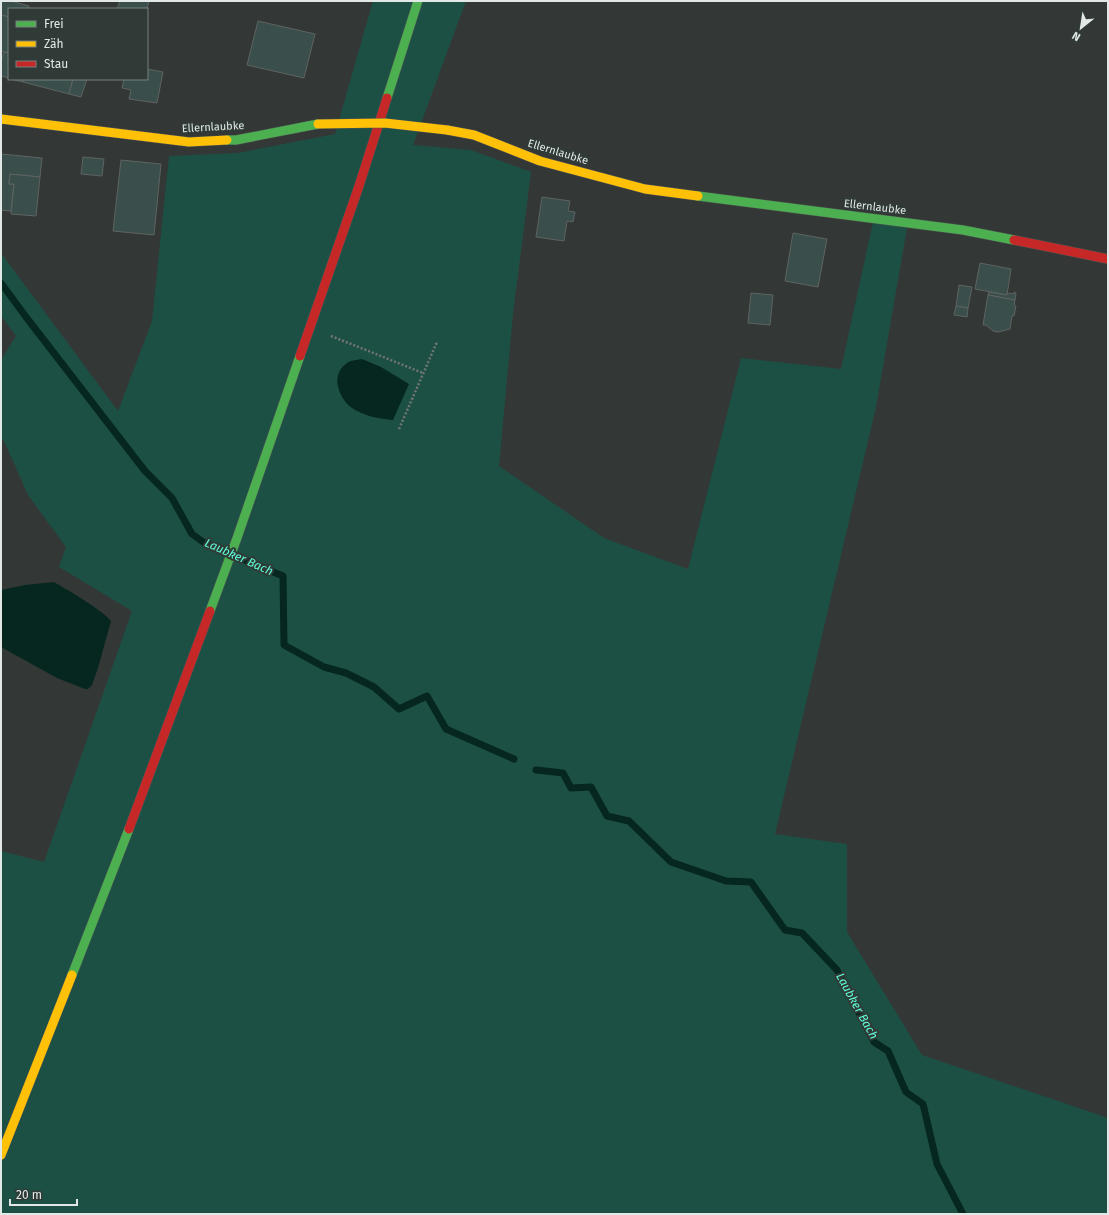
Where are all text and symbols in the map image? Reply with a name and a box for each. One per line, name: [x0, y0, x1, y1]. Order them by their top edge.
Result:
legend: [8, 8, 148, 80]
north arrow: [1061, 8, 1101, 48]
text: Frei: [44, 17, 64, 31]
text: N: [1070, 29, 1083, 44]
text: Zäh: [44, 37, 64, 51]
text: Stau: [44, 57, 68, 71]
street label: Ellernlaubke: [181, 119, 245, 135]
street label: Ellernlaubke: [526, 137, 590, 167]
street label: Ellernlaubke: [843, 197, 907, 217]
water label: Laubker Bach: [203, 536, 275, 578]
water label: Laubker Bach: [833, 971, 881, 1042]
scale bar: [10, 1181, 77, 1207]
text: 20 m: [16, 1188, 42, 1202]

